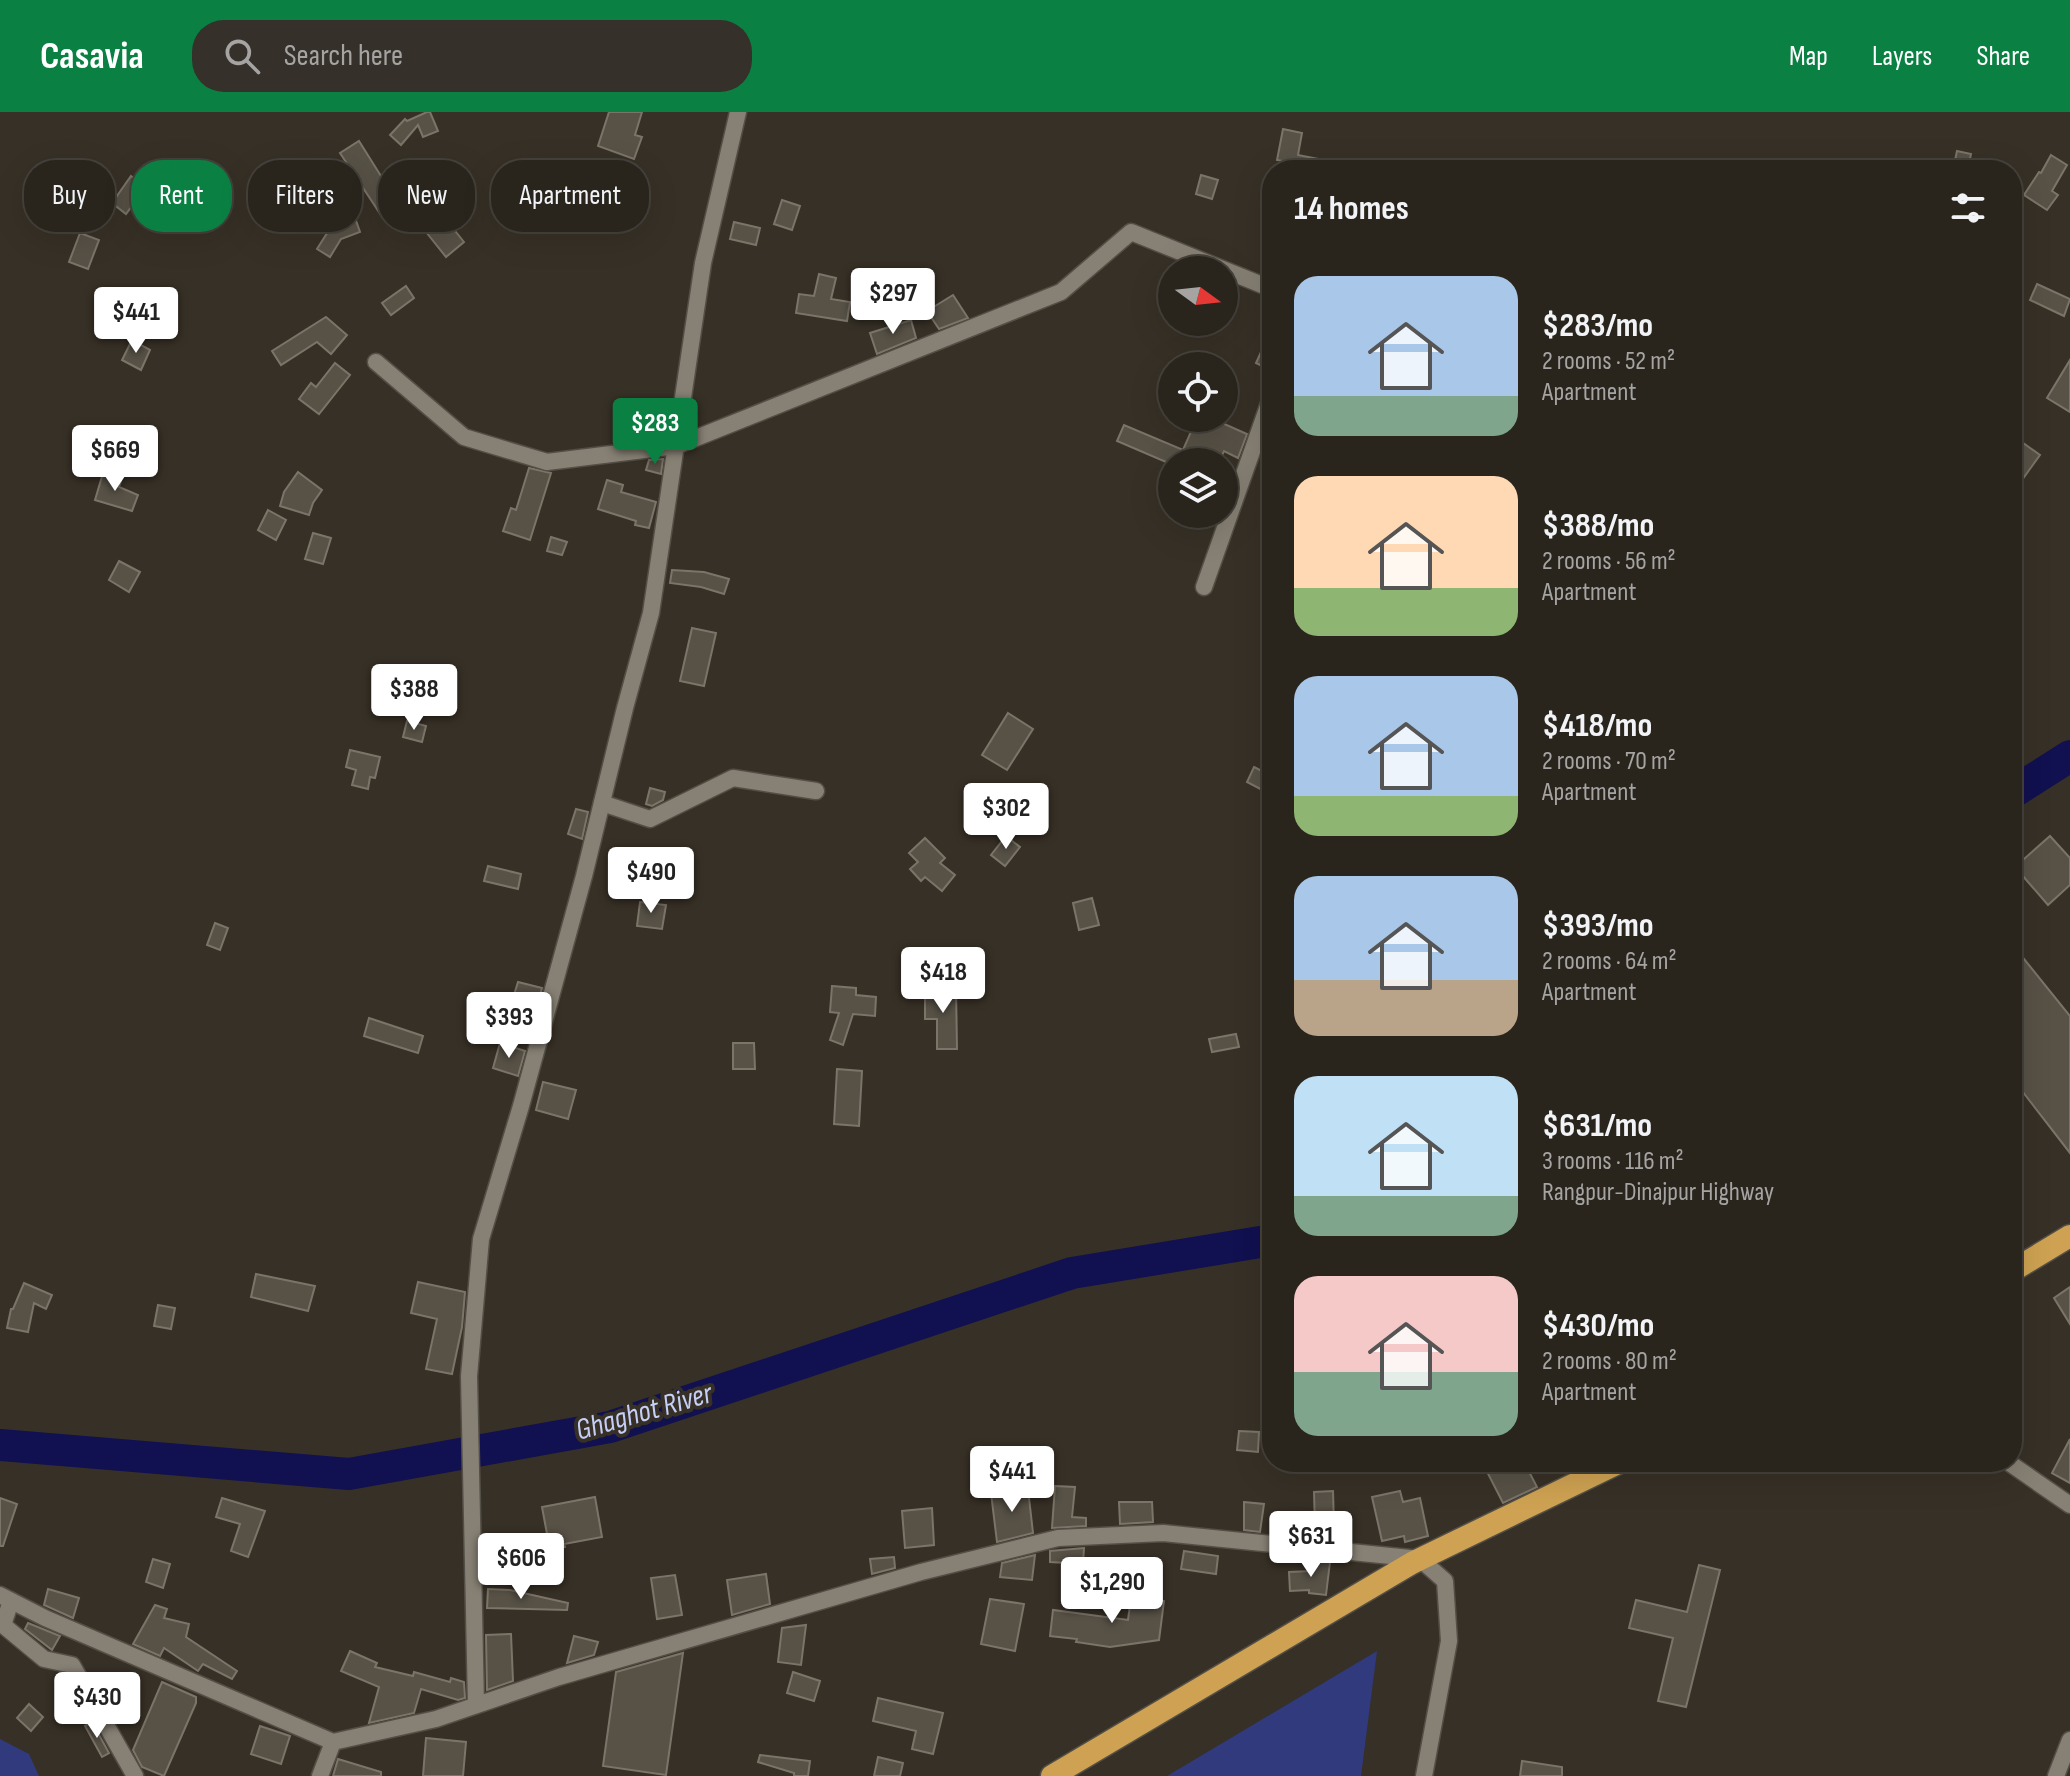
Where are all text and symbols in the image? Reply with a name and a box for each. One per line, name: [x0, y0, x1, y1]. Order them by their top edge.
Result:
search box: [192, 20, 752, 92]
text: Casavia: [40, 34, 144, 79]
icon: search: [220, 34, 264, 78]
text: Search here: [284, 38, 403, 74]
text: Map: [1789, 40, 1828, 73]
text: Layers: [1872, 40, 1932, 73]
text: Share: [1976, 40, 2030, 73]
chip: Buy: [24, 160, 115, 232]
chip: Rent: [131, 160, 232, 232]
chip: Filters: [248, 160, 362, 232]
chip: New: [378, 160, 475, 232]
chip: Apartment: [491, 160, 649, 232]
icon: filters: [1946, 186, 1990, 230]
text: 14 homes: [1294, 188, 1409, 229]
north arrow: [1158, 256, 1238, 336]
map controls: [1158, 256, 1238, 528]
pin: $297: [846, 268, 940, 336]
text: $297: [869, 278, 917, 309]
pin: $441: [89, 287, 183, 355]
text: $441: [112, 297, 160, 328]
text: $283/mo: [1542, 305, 1653, 346]
icon: home: [1358, 308, 1454, 404]
text: 2 rooms · 52 m²: [1542, 346, 1675, 377]
button: locate: [1158, 352, 1238, 432]
text: Apartment: [1542, 377, 1636, 408]
pin: $283: [608, 398, 702, 466]
text: $283: [631, 408, 679, 439]
pin: $669: [68, 425, 162, 493]
text: $669: [90, 435, 140, 466]
button: layers: [1158, 448, 1238, 528]
text: $388/mo: [1542, 505, 1654, 546]
icon: home: [1358, 508, 1454, 604]
text: 2 rooms · 56 m²: [1542, 546, 1676, 577]
text: Apartment: [1542, 577, 1636, 608]
pin: $388: [367, 664, 461, 732]
text: $388: [389, 674, 439, 705]
text: $418/mo: [1542, 705, 1652, 746]
icon: home: [1358, 708, 1454, 804]
text: 2 rooms · 70 m²: [1542, 746, 1676, 777]
text: Apartment: [1542, 777, 1636, 808]
pin: $302: [959, 783, 1053, 851]
text: $302: [982, 793, 1030, 824]
pin: $490: [604, 847, 698, 915]
text: $490: [626, 857, 676, 888]
text: $393/mo: [1542, 905, 1654, 946]
icon: home: [1358, 908, 1454, 1004]
text: 2 rooms · 64 m²: [1542, 946, 1677, 977]
pin: $418: [896, 947, 990, 1015]
text: $418: [919, 957, 967, 988]
text: Apartment: [1542, 977, 1636, 1008]
pin: $393: [462, 992, 556, 1060]
text: $393: [485, 1002, 533, 1033]
text: $631/mo: [1542, 1105, 1652, 1146]
icon: home: [1358, 1108, 1454, 1204]
text: 3 rooms · 116 m²: [1542, 1146, 1684, 1177]
text: Rangpur-Dinajpur Highway: [1542, 1177, 1774, 1208]
text: $430/mo: [1542, 1305, 1654, 1346]
icon: home: [1358, 1308, 1454, 1404]
text: 2 rooms · 80 m²: [1542, 1346, 1677, 1377]
water label: Ghaghot River: [572, 1375, 718, 1449]
text: Apartment: [1542, 1377, 1636, 1408]
pin: $441: [965, 1446, 1059, 1514]
text: $441: [988, 1456, 1036, 1487]
pin: $631: [1264, 1511, 1358, 1579]
text: $631: [1287, 1521, 1335, 1552]
pin: $606: [474, 1533, 568, 1601]
text: $606: [496, 1543, 546, 1574]
pin: $1,290: [1047, 1557, 1177, 1625]
text: $1,290: [1079, 1567, 1145, 1598]
pin: $430: [50, 1672, 144, 1740]
text: $430: [72, 1682, 122, 1713]

